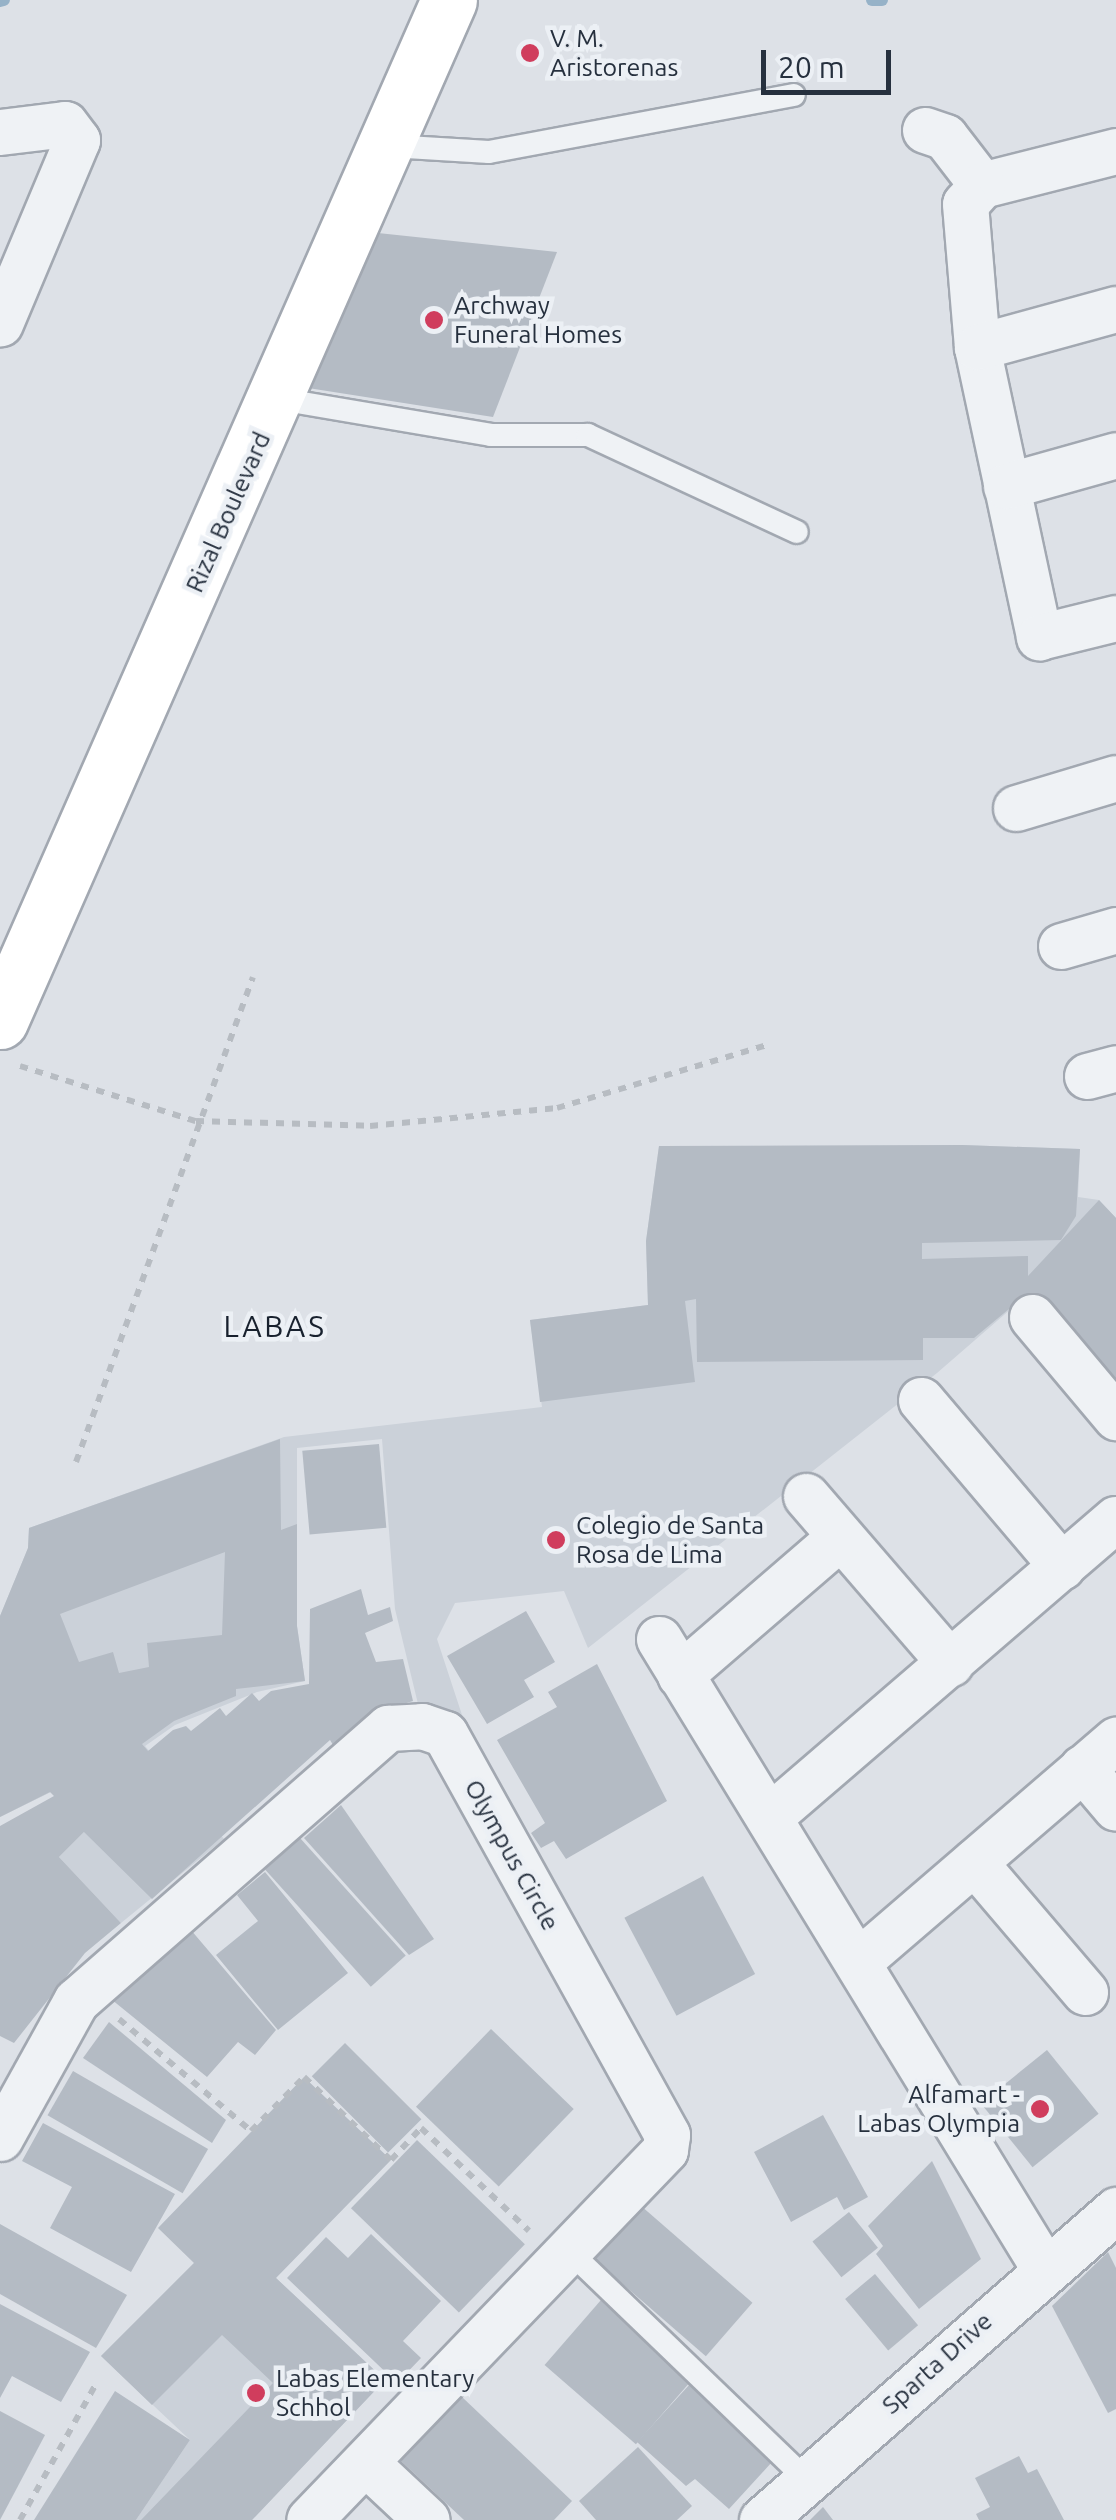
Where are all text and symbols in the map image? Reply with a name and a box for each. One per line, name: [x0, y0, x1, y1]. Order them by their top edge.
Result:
place label: V. M. Aristorenas: [550, 24, 678, 83]
scale bar: [766, 30, 896, 92]
marker: V. M. Aristorenas: [519, 42, 541, 64]
text: 20 m: [778, 50, 845, 84]
place label: Archway Funeral Homes: [454, 291, 622, 350]
marker: Archway Funeral Homes: [423, 309, 445, 331]
street label: Rizal Boulevard: [179, 427, 277, 597]
district label: LABAS: [224, 1308, 326, 1344]
place label: Colegio de Santa Rosa de Lima: [576, 1511, 764, 1570]
marker: Colegio de Santa Rosa de Lima: [545, 1529, 567, 1551]
street label: Olympus Circle: [458, 1774, 566, 1936]
place label: Alfamart - Labas Olympia: [857, 2080, 1020, 2139]
marker: Alfamart - Labas Olympia: [1029, 2098, 1051, 2120]
street label: Sparta Drive: [876, 2306, 998, 2420]
place label: Labas Elementary Schhol: [276, 2364, 474, 2423]
marker: Labas Elementary Schhol: [245, 2382, 267, 2404]

